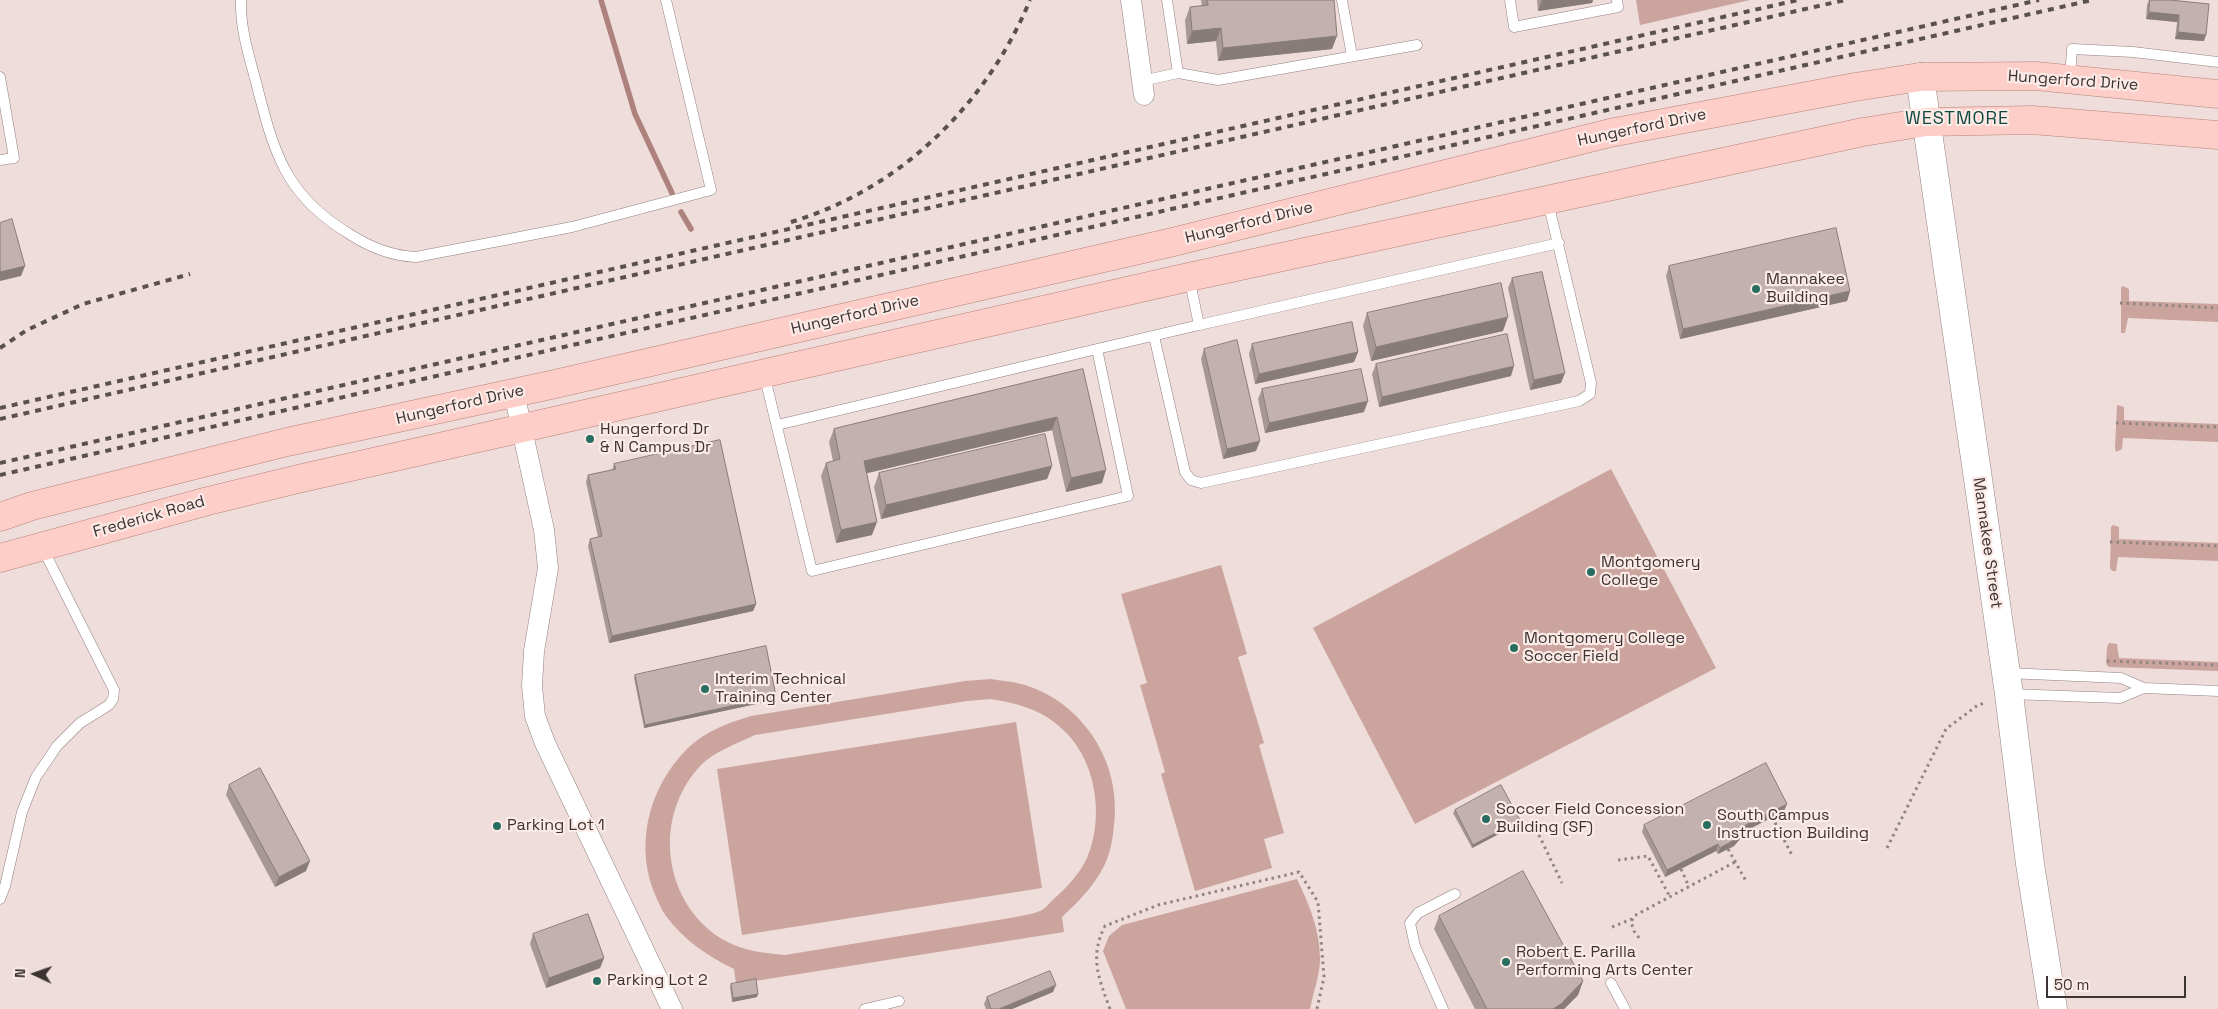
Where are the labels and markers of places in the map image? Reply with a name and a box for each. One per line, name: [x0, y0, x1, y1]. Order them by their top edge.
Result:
place label: Mannakee Building: [1766, 270, 1845, 308]
marker: Mannakee Building: [1750, 283, 1762, 295]
place label: Hungerford Dr & N Campus Dr: [600, 420, 711, 458]
marker: Hungerford Dr & N Campus Dr: [584, 433, 596, 445]
place label: Montgomery College: [1601, 553, 1701, 591]
marker: Montgomery College: [1585, 566, 1597, 578]
place label: Montgomery College Soccer Field: [1524, 629, 1685, 667]
marker: Montgomery College Soccer Field: [1508, 642, 1520, 654]
place label: Interim Technical Training Center: [715, 670, 846, 708]
marker: Interim Technical Training Center: [699, 683, 711, 695]
place label: Soccer Field Concession Building (SF): [1496, 800, 1684, 838]
place label: South Campus Instruction Building: [1717, 806, 1869, 844]
marker: Soccer Field Concession Building (SF): [1480, 813, 1492, 825]
place label: Parking Lot 1: [507, 816, 605, 836]
marker: South Campus Instruction Building: [1701, 819, 1713, 831]
marker: Parking Lot 1: [491, 820, 503, 832]
place label: Robert E. Parilla Performing Arts Center: [1516, 943, 1693, 981]
marker: Robert E. Parilla Performing Arts Center: [1500, 956, 1512, 968]
place label: Parking Lot 2: [607, 971, 708, 991]
marker: Parking Lot 2: [591, 975, 603, 987]

